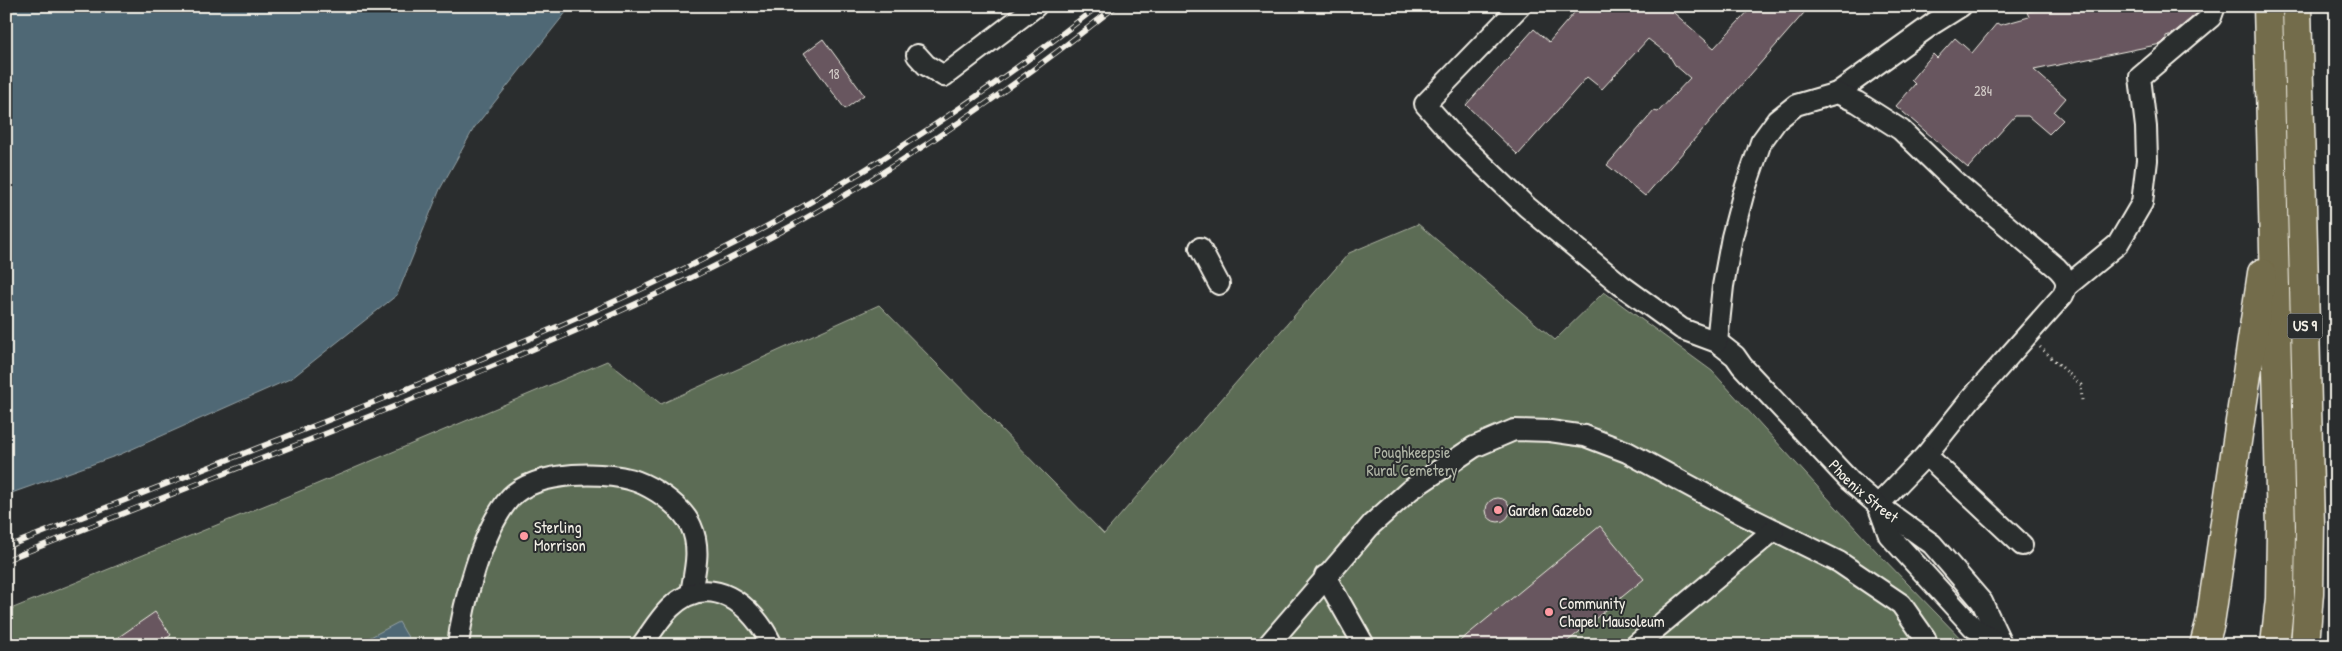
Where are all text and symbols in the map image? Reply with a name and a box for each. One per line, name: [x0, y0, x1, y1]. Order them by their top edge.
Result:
house number: 18: [828, 64, 840, 83]
house number: 284: [1974, 81, 1992, 100]
road number: US 9: [2288, 314, 2322, 338]
park label: Poughkeepsie Rural Cemetery: [1366, 441, 1458, 481]
street label: Phoenix Street: [1824, 454, 1904, 528]
place label: Garden Gazebo: [1508, 499, 1592, 521]
marker: Garden Gazebo: [1492, 504, 1504, 516]
place label: Sterling Morrison: [534, 516, 586, 556]
marker: Sterling Morrison: [518, 530, 530, 542]
place label: Community Chapel Mausoleum: [1559, 592, 1665, 632]
marker: Community Chapel Mausoleum: [1543, 606, 1555, 618]

